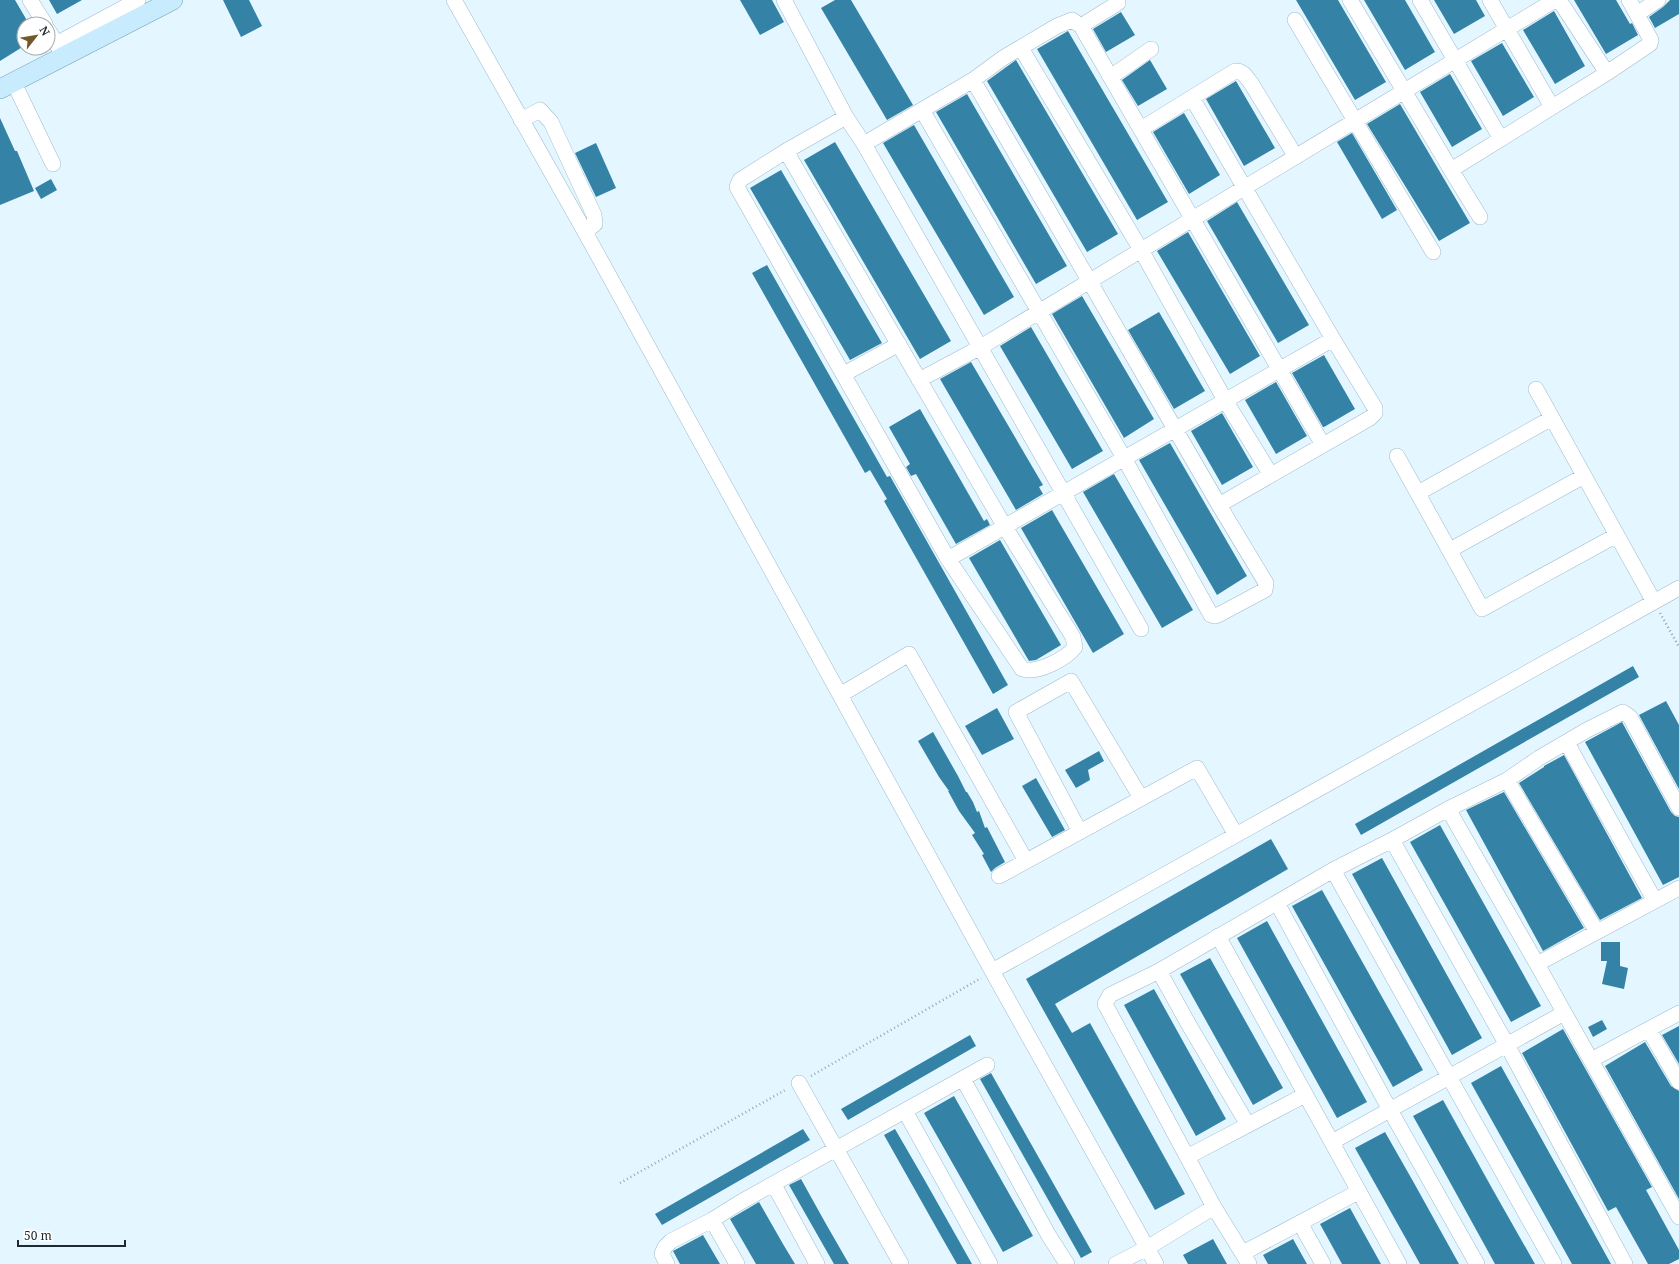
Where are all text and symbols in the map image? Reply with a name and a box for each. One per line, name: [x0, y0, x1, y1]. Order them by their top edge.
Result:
north arrow: [16, 16, 56, 56]
text: N: [36, 23, 54, 38]
scale bar: [18, 1222, 125, 1248]
text: 50 m: [24, 1227, 52, 1244]

